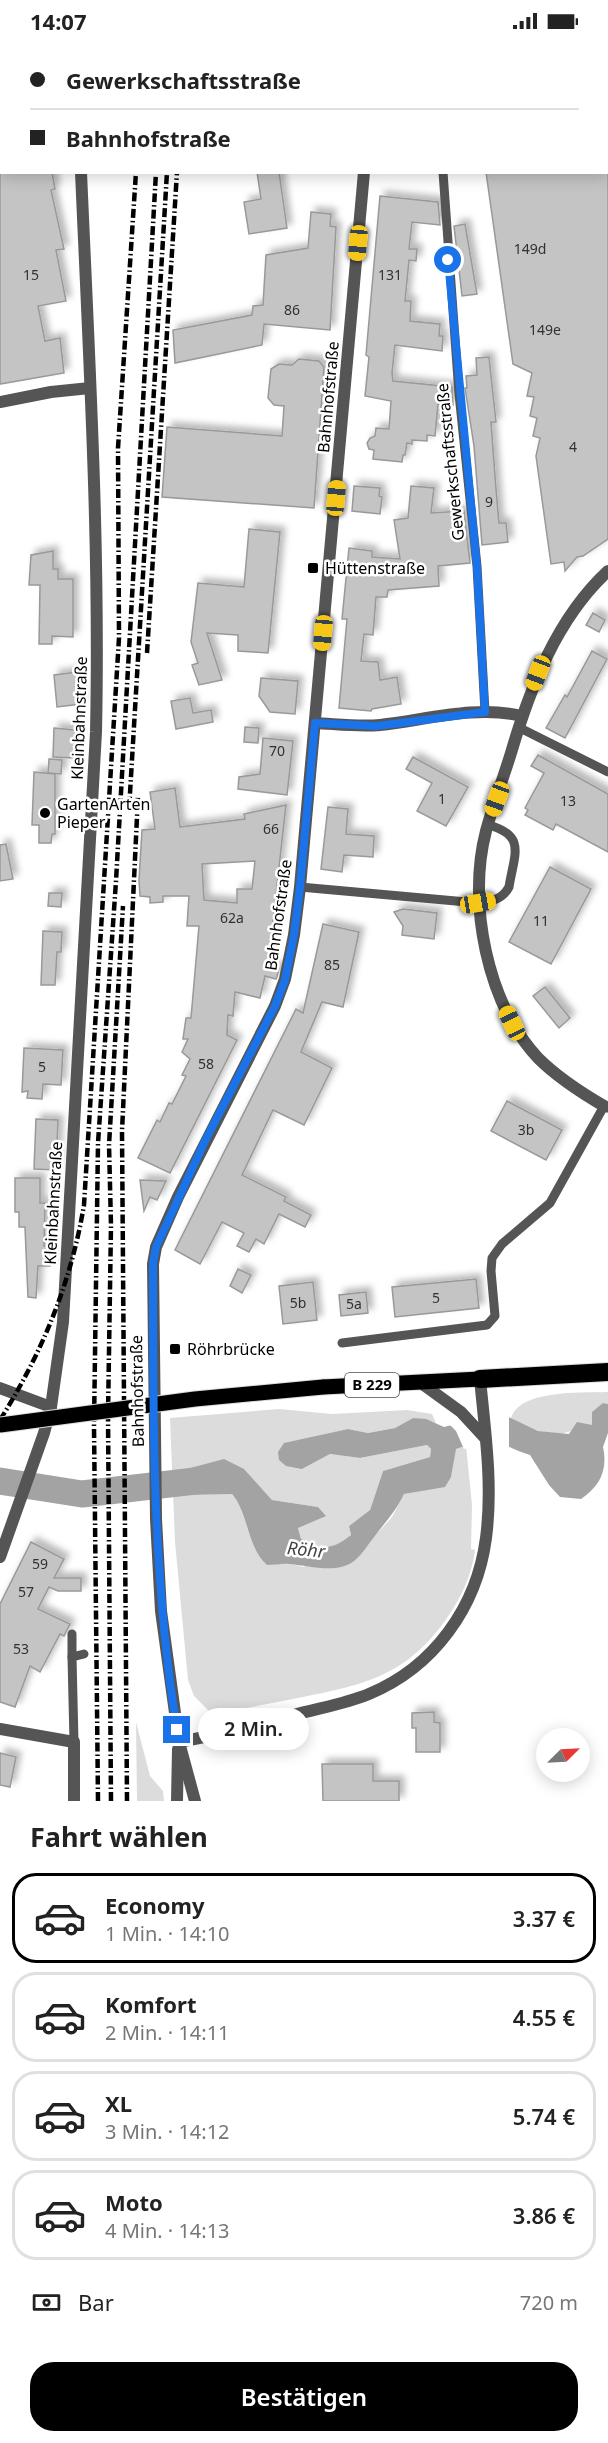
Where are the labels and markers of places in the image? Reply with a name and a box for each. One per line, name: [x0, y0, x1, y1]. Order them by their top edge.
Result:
place label: Hüttenstraße: [325, 557, 425, 579]
marker: Hüttenstraße: [306, 561, 320, 575]
place label: GartenArten Pieper: [57, 793, 150, 833]
marker: GartenArten Pieper: [38, 806, 52, 820]
place label: Röhrbrücke: [187, 1338, 275, 1360]
marker: Röhrbrücke: [168, 1342, 182, 1356]

